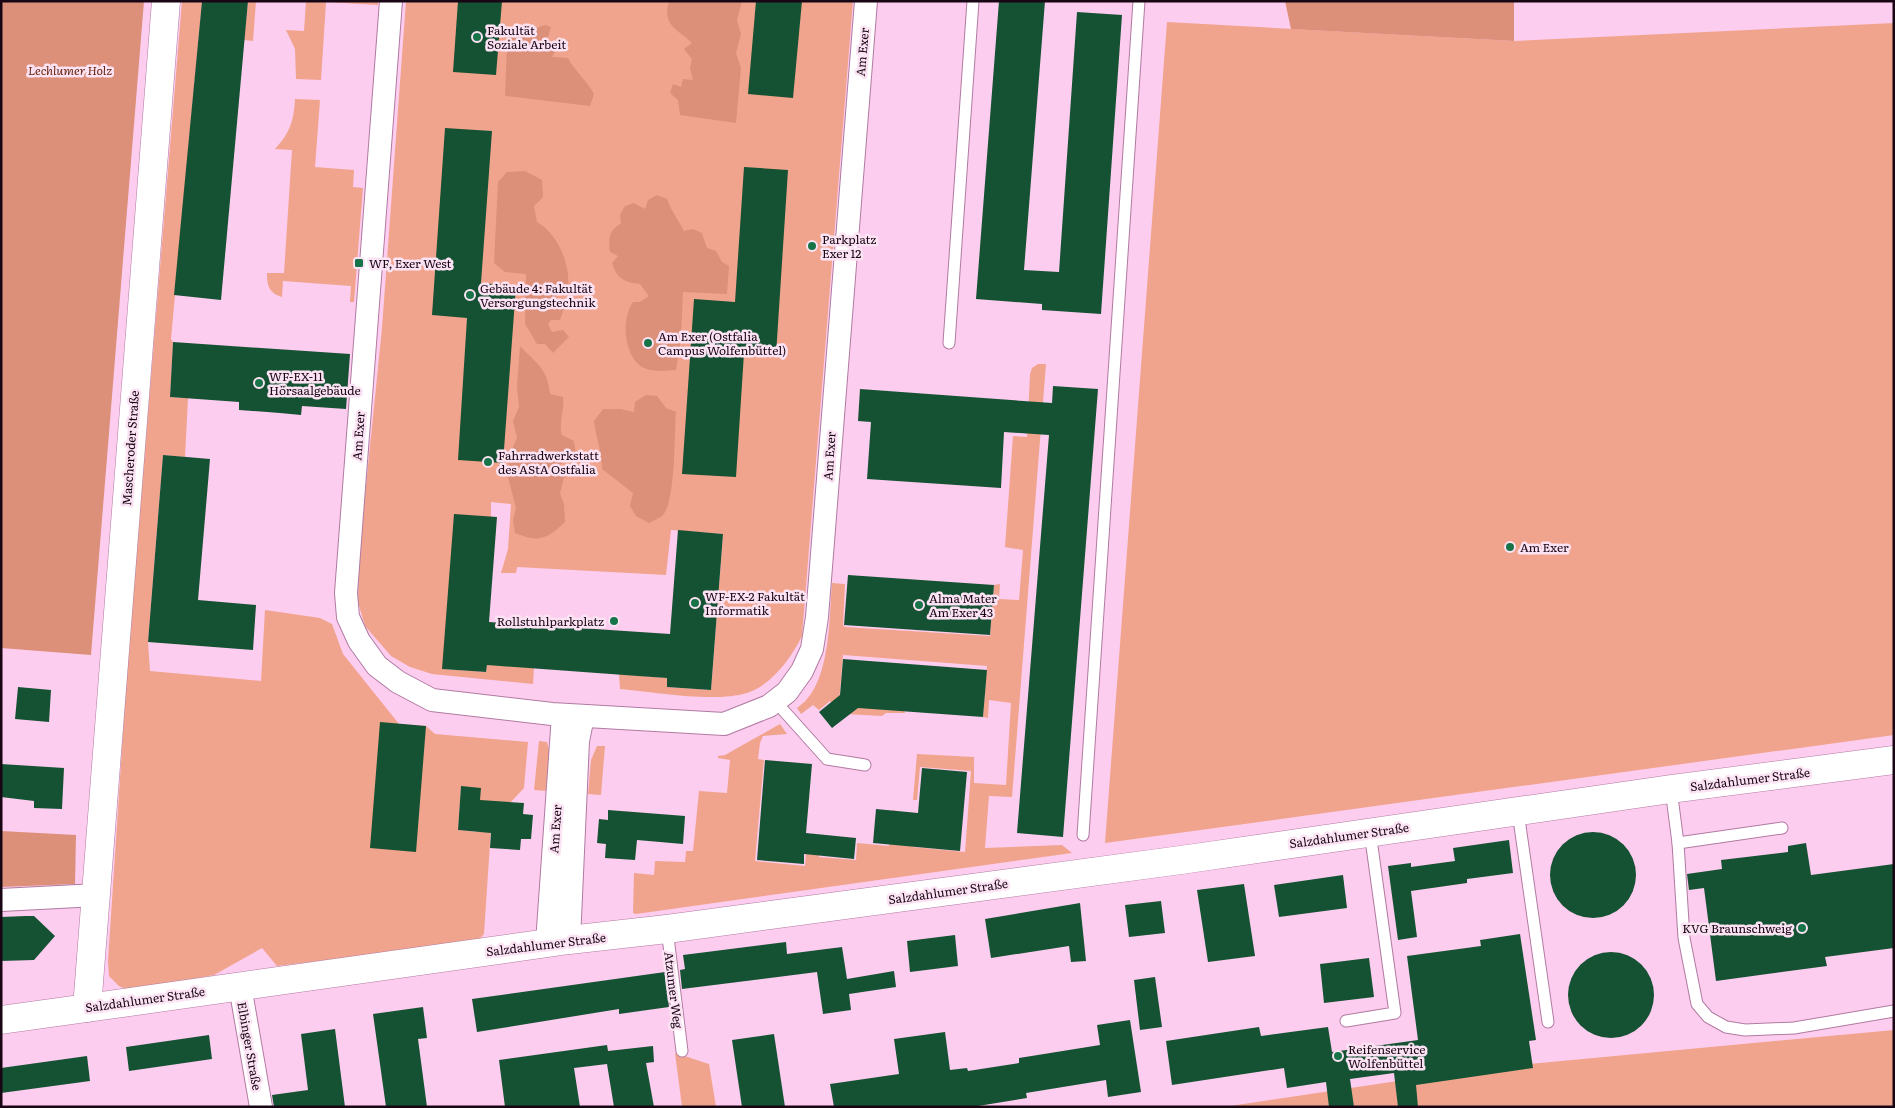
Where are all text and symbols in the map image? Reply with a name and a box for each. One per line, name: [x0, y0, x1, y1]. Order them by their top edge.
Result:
place label: Fakultät Soziale Arbeit: [487, 21, 566, 53]
street label: Am Exer: [851, 27, 873, 77]
marker: Fakultät Soziale Arbeit: [471, 31, 483, 43]
park label: Lechlumer Holz: [28, 61, 112, 79]
place label: Parkplatz Exer 12: [822, 230, 876, 262]
marker: Parkplatz Exer 12: [806, 240, 818, 252]
place label: WF, Exer West: [369, 254, 452, 272]
marker: WF, Exer West: [353, 257, 365, 269]
place label: Gebäude 4: Fakultät Versorgungstechnik: [480, 279, 596, 311]
marker: Gebäude 4: Fakultät Versorgungstechnik: [464, 289, 476, 301]
place label: Am Exer (Ostfalia Campus Wolfenbüttel): [658, 327, 786, 359]
marker: Am Exer (Ostfalia Campus Wolfenbüttel): [642, 337, 654, 349]
place label: WF-EX-11 Hörsaalgebäude: [269, 367, 361, 399]
marker: WF-EX-11 Hörsaalgebäude: [253, 377, 265, 389]
street label: Mascheroder Straße: [117, 390, 143, 506]
street label: Am Exer: [347, 411, 369, 461]
street label: Am Exer: [818, 431, 840, 481]
place label: Fahrradwerkstatt des AStA Ostfalia: [498, 446, 599, 478]
marker: Fahrradwerkstatt des AStA Ostfalia: [482, 456, 494, 468]
place label: Am Exer: [1520, 538, 1569, 556]
marker: Am Exer: [1504, 541, 1516, 553]
place label: WF-EX-2 Fakultät Informatik: [705, 587, 805, 619]
place label: Alma Mater Am Exer 43: [929, 589, 997, 621]
marker: WF-EX-2 Fakultät Informatik: [689, 597, 701, 609]
marker: Alma Mater Am Exer 43: [913, 599, 925, 611]
place label: Rollstuhlparkplatz: [497, 612, 604, 630]
marker: Rollstuhlparkplatz: [608, 615, 620, 627]
street label: Salzdahlumer Straße: [1689, 763, 1811, 795]
street label: Am Exer: [544, 804, 566, 854]
street label: Salzdahlumer Straße: [1288, 818, 1410, 852]
street label: Salzdahlumer Straße: [887, 874, 1009, 908]
place label: KVG Braunschweig: [1682, 919, 1792, 937]
marker: KVG Braunschweig: [1796, 922, 1808, 934]
street label: Salzdahlumer Straße: [485, 928, 607, 960]
street label: Atzumer Weg: [660, 951, 688, 1030]
street label: Salzdahlumer Straße: [84, 982, 206, 1016]
street label: Elbinger Straße: [233, 1000, 267, 1092]
place label: Reifenservice Wolfenbüttel: [1348, 1040, 1426, 1072]
marker: Reifenservice Wolfenbüttel: [1332, 1050, 1344, 1062]

